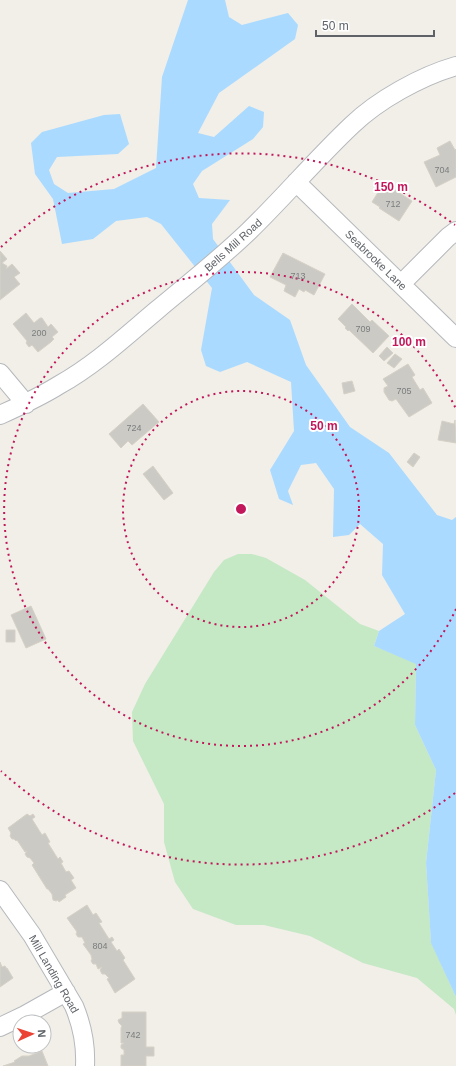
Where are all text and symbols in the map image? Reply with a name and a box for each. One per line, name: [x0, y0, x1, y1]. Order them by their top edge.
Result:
scale bar: [316, 12, 434, 38]
text: 50 m: [322, 19, 349, 33]
house number: 704: [434, 165, 450, 175]
text: 150 m: [374, 180, 408, 194]
house number: 712: [385, 199, 401, 209]
street label: Bells Mill Road: [202, 216, 264, 274]
street label: Seabrooke Lane: [343, 228, 409, 292]
house number: 713: [290, 271, 306, 281]
house number: 709: [355, 324, 371, 334]
house number: 200: [31, 328, 47, 338]
text: 100 m: [392, 335, 426, 349]
house number: 705: [396, 386, 412, 396]
text: 50 m: [310, 419, 338, 433]
house number: 724: [126, 423, 142, 433]
centre of rings: [234, 502, 248, 516]
street label: Mill Landing Road: [27, 933, 81, 1015]
house number: 804: [92, 941, 108, 951]
north arrow: [12, 1014, 52, 1054]
text: N: [36, 1029, 48, 1038]
house number: 742: [125, 1030, 141, 1040]

